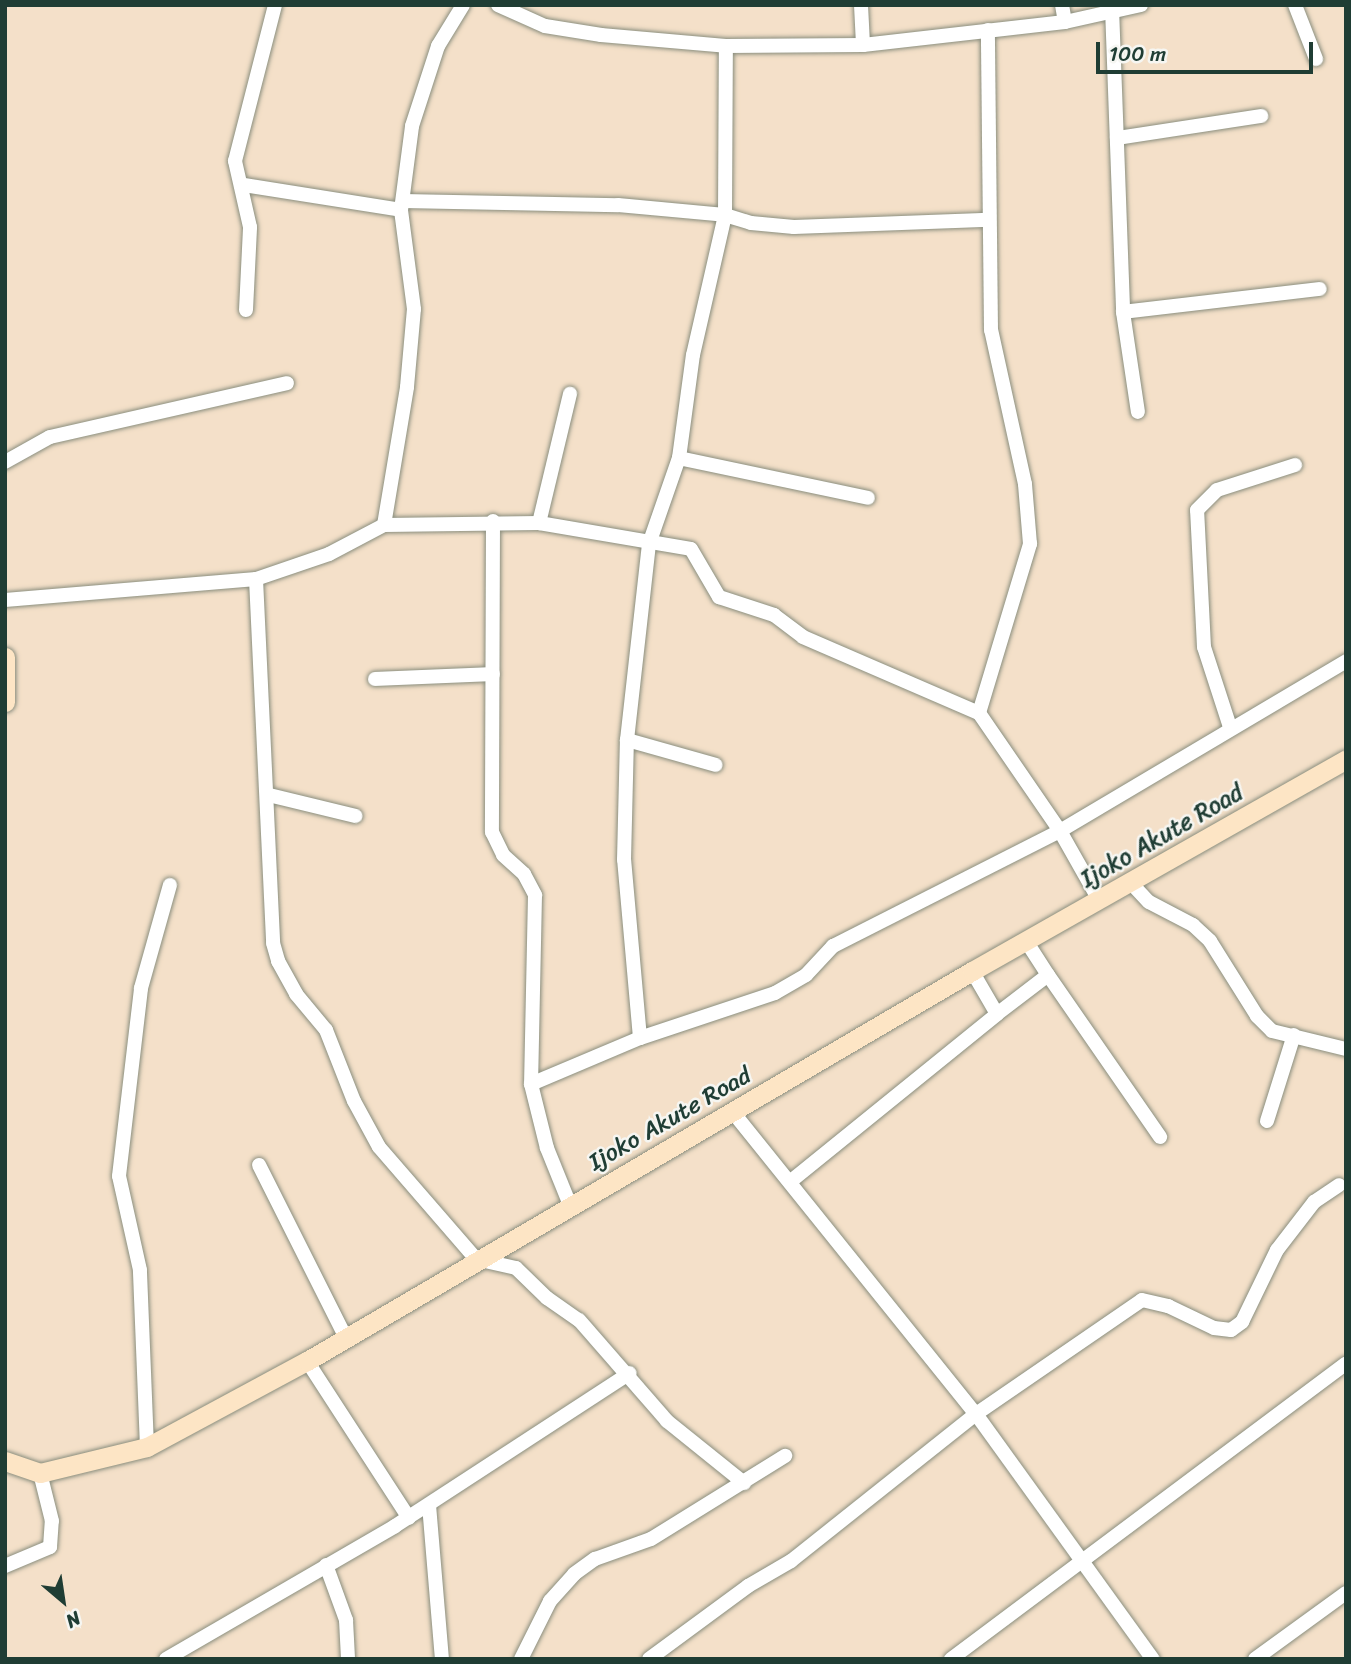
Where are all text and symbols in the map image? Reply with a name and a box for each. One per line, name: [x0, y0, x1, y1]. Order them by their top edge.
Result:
scale bar: [1099, 28, 1316, 72]
text: 100 m: [1109, 35, 1166, 73]
street label: Ijoko Akute Road: [1076, 778, 1248, 894]
street label: Ijoko Akute Road: [584, 1061, 756, 1177]
north arrow: [28, 1566, 98, 1636]
text: N: [60, 1602, 87, 1637]

